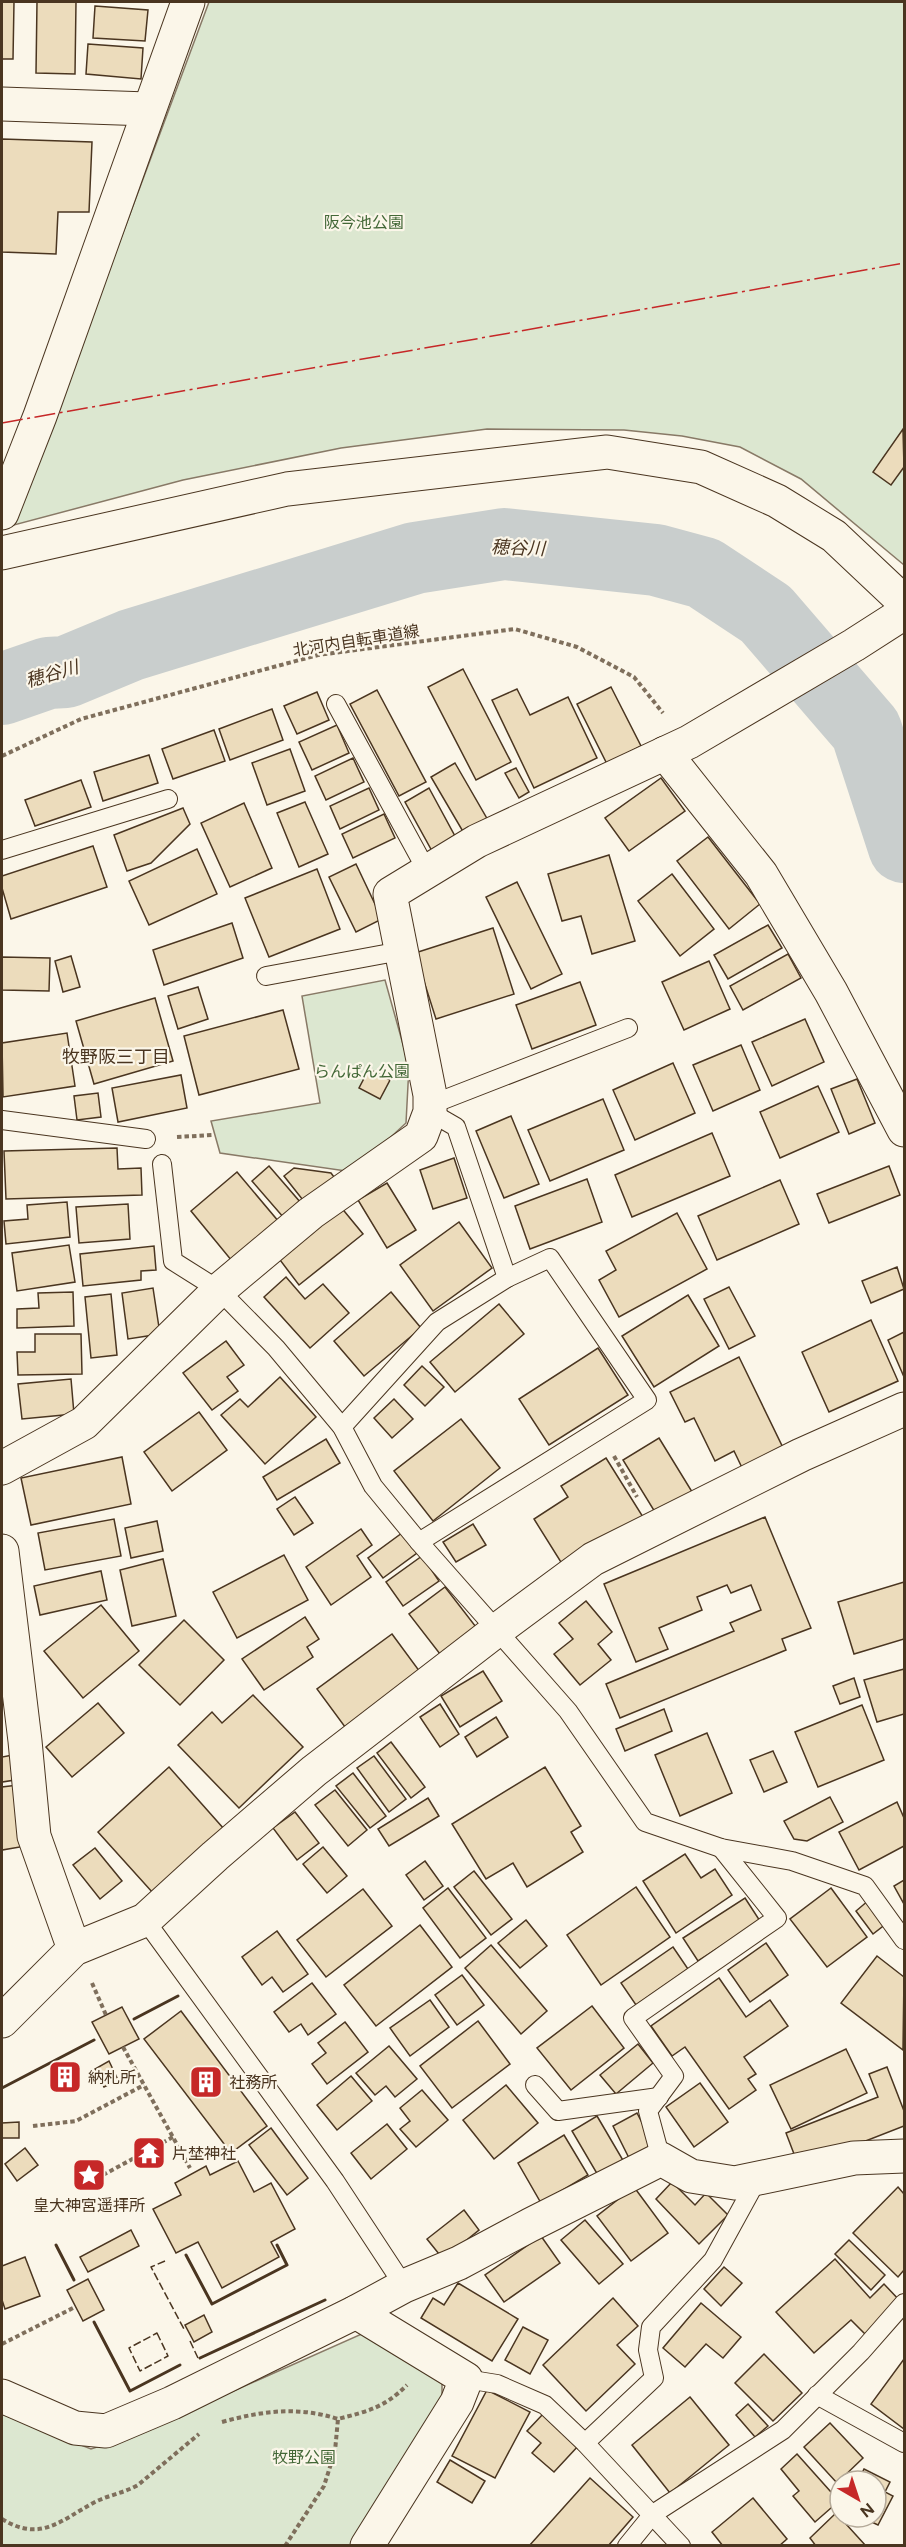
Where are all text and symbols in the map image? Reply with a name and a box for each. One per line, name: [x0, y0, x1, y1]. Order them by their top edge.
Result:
park label: 阪今池公園: [324, 213, 404, 232]
water label: 穂谷川: [491, 536, 547, 560]
street label: 北河内自転車道線: [291, 621, 421, 660]
water label: 穂谷川: [23, 655, 83, 692]
district label: 牧野阪三丁目: [62, 1046, 170, 1068]
park label: らんぱん公園: [314, 1062, 410, 1081]
building icon: 納札所: [47, 2059, 83, 2095]
building icon: 社務所: [188, 2064, 224, 2100]
place label: 納札所: [88, 2068, 136, 2087]
place label: 社務所: [229, 2073, 277, 2092]
temple icon: 片埜神社: [131, 2135, 167, 2171]
place label: 片埜神社: [172, 2144, 236, 2163]
place icon: 皇大神宮遥拝所: [71, 2157, 107, 2193]
place label: 皇大神宮遥拝所: [33, 2196, 145, 2215]
park label: 牧野公園: [272, 2448, 336, 2467]
north arrow: [828, 2469, 888, 2529]
text: N: [856, 2499, 878, 2522]

